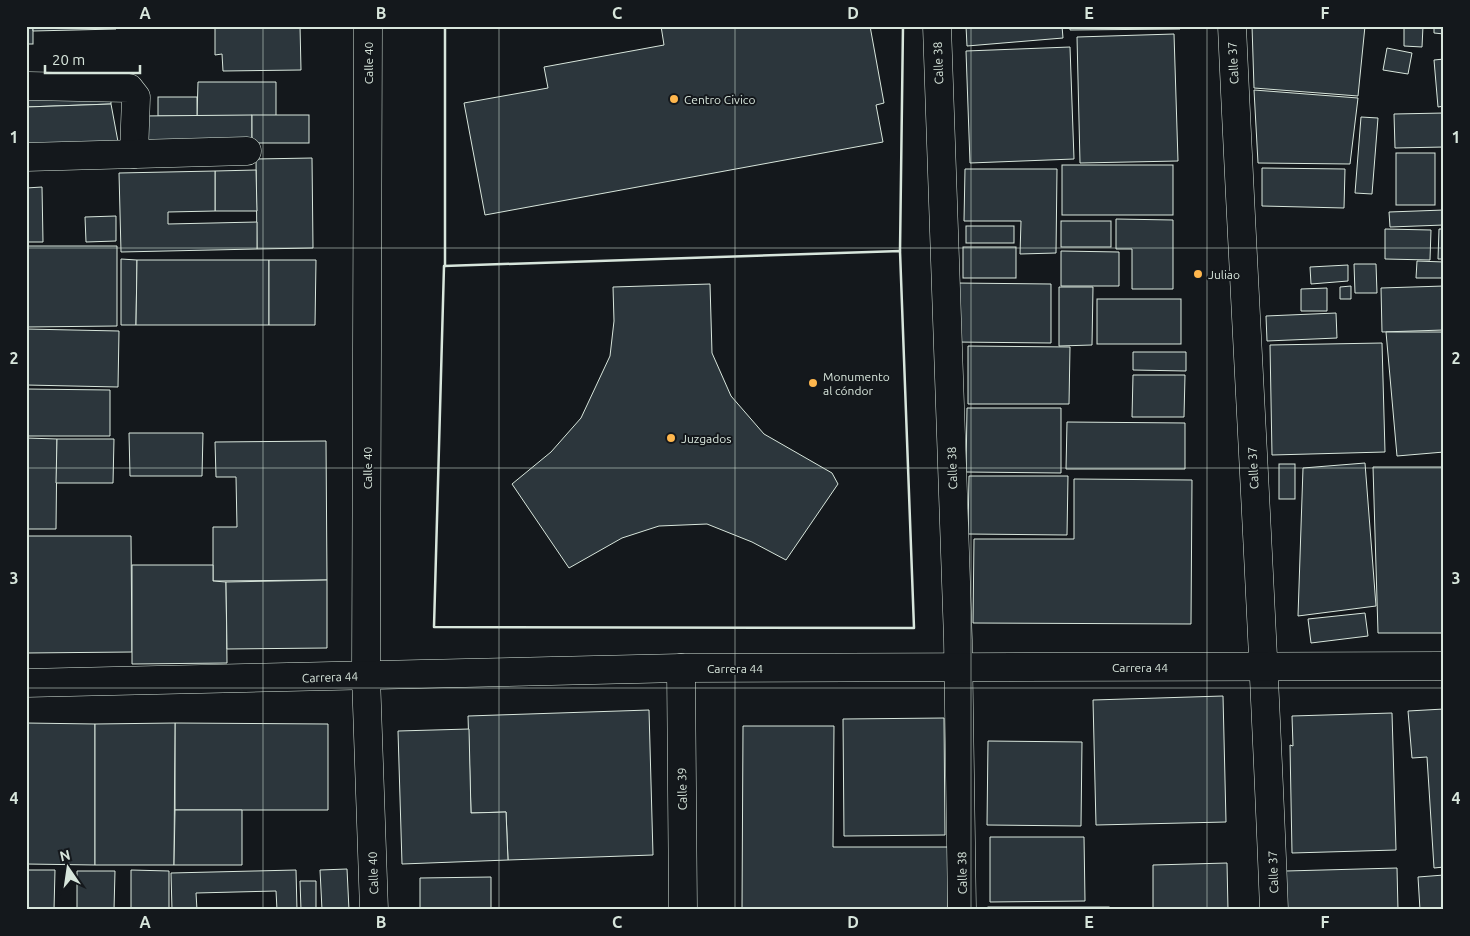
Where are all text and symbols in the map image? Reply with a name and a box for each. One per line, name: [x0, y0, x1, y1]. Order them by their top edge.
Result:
text: A: [139, 4, 151, 22]
text: B: [376, 4, 386, 22]
text: C: [612, 4, 622, 22]
text: D: [847, 4, 859, 22]
text: E: [1084, 4, 1094, 22]
text: F: [1321, 4, 1330, 22]
street label: Calle 40: [362, 41, 375, 84]
street label: Calle 38: [931, 41, 945, 85]
street label: Calle 37: [1225, 41, 1241, 85]
scale bar: [45, 42, 140, 74]
text: 20 m: [52, 51, 85, 68]
marker: Centro Civico: [668, 93, 680, 105]
place label: Centro Civico: [684, 93, 755, 106]
text: 1: [9, 128, 19, 146]
text: 1: [1451, 128, 1461, 146]
marker: Juliao: [1192, 268, 1204, 280]
place label: Juliao: [1208, 268, 1240, 281]
text: 2: [9, 349, 19, 367]
text: 2: [1451, 349, 1461, 367]
place label: Monumento al cóndor: [823, 370, 890, 397]
marker: Monumento al cóndor: [807, 377, 819, 389]
marker: Juzgados: [665, 432, 677, 444]
place label: Juzgados: [681, 432, 731, 445]
street label: Calle 40: [361, 446, 374, 489]
street label: Calle 38: [945, 446, 959, 490]
street label: Calle 37: [1245, 446, 1261, 490]
text: 3: [9, 569, 19, 587]
text: 3: [1451, 569, 1461, 587]
street label: Carrera 44: [1112, 661, 1168, 674]
street label: Carrera 44: [707, 662, 763, 675]
street label: Carrera 44: [302, 670, 359, 684]
street label: Calle 39: [675, 768, 689, 810]
text: 4: [9, 789, 19, 807]
text: 4: [1451, 789, 1461, 807]
north arrow: [42, 844, 92, 894]
text: N: [58, 846, 72, 864]
street label: Calle 37: [1266, 850, 1280, 894]
street label: Calle 40: [366, 851, 380, 895]
street label: Calle 38: [955, 851, 969, 894]
text: A: [139, 913, 151, 931]
text: B: [376, 913, 386, 931]
text: C: [612, 913, 622, 931]
text: D: [847, 913, 859, 931]
text: E: [1084, 913, 1094, 931]
text: F: [1321, 913, 1330, 931]

